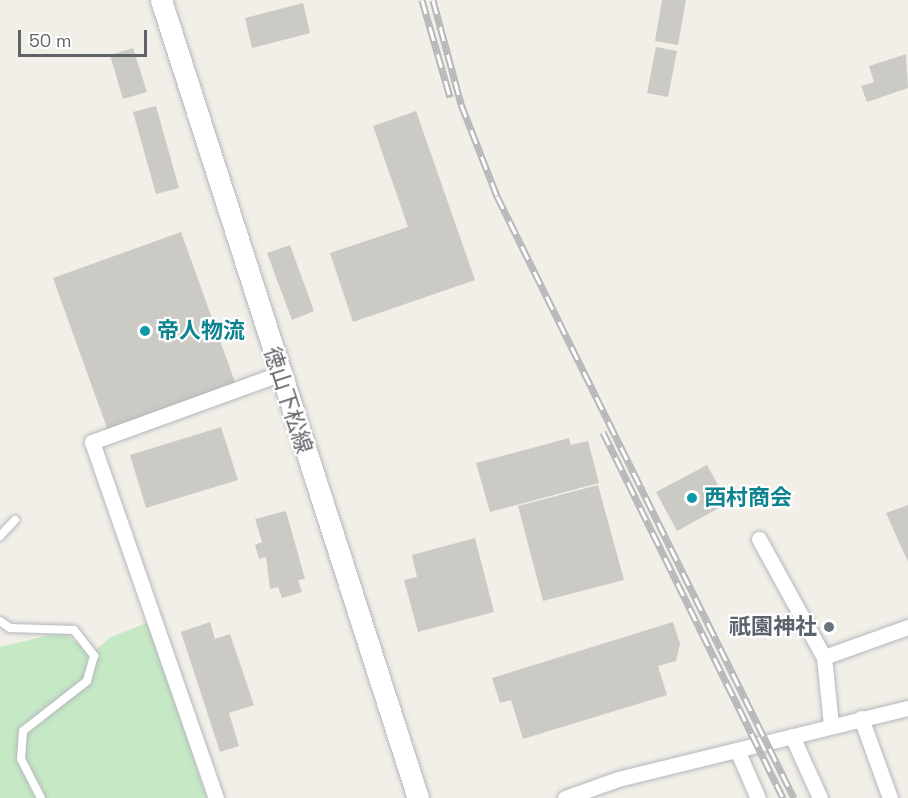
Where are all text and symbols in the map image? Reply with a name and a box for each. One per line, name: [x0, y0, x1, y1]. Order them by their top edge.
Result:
scale bar: [21, 18, 150, 56]
text: 50 m: [29, 29, 71, 52]
place label: 帝人物流: [157, 318, 245, 344]
marker: 帝人物流: [138, 324, 152, 338]
street label: 徳山下松線: [258, 344, 318, 456]
place label: 西村商会: [704, 485, 792, 511]
marker: 西村商会: [685, 491, 699, 505]
place label: 祇園神社: [729, 614, 817, 640]
marker: 祇園神社: [822, 620, 836, 634]

